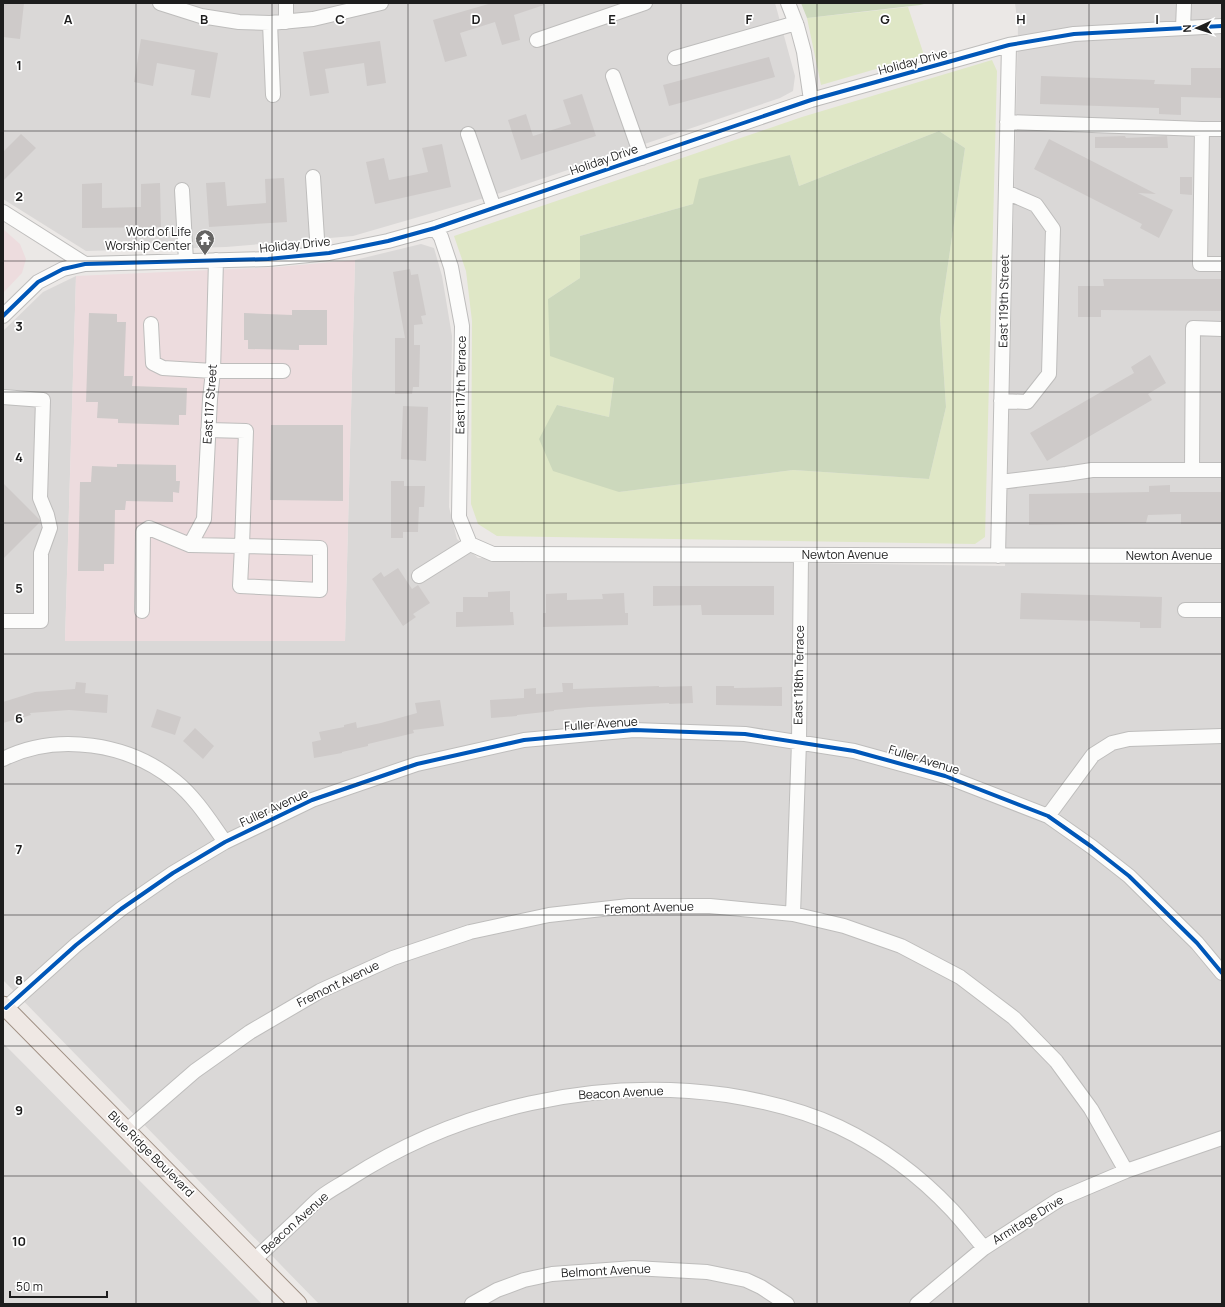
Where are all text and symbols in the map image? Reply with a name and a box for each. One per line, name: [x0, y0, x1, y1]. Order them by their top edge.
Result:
north arrow: [1177, 8, 1217, 48]
text: A: [64, 10, 73, 28]
text: B: [200, 10, 208, 28]
text: C: [335, 10, 345, 28]
text: D: [471, 10, 481, 28]
text: E: [608, 10, 616, 28]
text: F: [746, 10, 753, 28]
text: G: [880, 10, 890, 28]
text: H: [1016, 10, 1026, 28]
text: I: [1155, 10, 1159, 28]
text: N: [1179, 24, 1194, 33]
street label: Holiday Drive: [876, 44, 949, 79]
text: 1: [16, 56, 22, 74]
street label: Holiday Drive: [567, 140, 640, 179]
text: 2: [15, 187, 23, 205]
place label: Word of Life Worship Center: [105, 223, 192, 254]
temple icon: Word of Life Worship Center: [194, 228, 216, 256]
street label: Holiday Drive: [259, 232, 331, 257]
street label: East 119th Street: [994, 254, 1013, 348]
text: 3: [15, 317, 23, 335]
street label: East 117th Terrace: [451, 336, 470, 434]
street label: East 117 Street: [198, 363, 221, 444]
text: 4: [15, 448, 23, 466]
street label: Newton Avenue: [802, 546, 888, 563]
street label: Newton Avenue: [1126, 547, 1212, 564]
text: 5: [15, 579, 23, 597]
street label: East 118th Terrace: [789, 625, 808, 725]
text: 6: [15, 709, 23, 727]
street label: Fuller Avenue: [564, 712, 638, 735]
street label: Fuller Avenue: [886, 741, 962, 778]
street label: Fuller Avenue: [237, 784, 311, 831]
text: 7: [16, 840, 23, 858]
street label: Fremont Avenue: [604, 897, 694, 918]
street label: Fremont Avenue: [294, 956, 382, 1011]
text: 8: [15, 971, 23, 989]
street label: Beacon Avenue: [578, 1082, 664, 1103]
text: 9: [15, 1101, 23, 1119]
street label: Blue Ridge Boulevard: [104, 1107, 198, 1201]
street label: Beacon Avenue: [257, 1188, 332, 1257]
street label: Armitage Drive: [989, 1191, 1067, 1248]
text: 10: [12, 1232, 26, 1250]
street label: Belmont Avenue: [561, 1260, 651, 1281]
scale bar: [10, 1273, 107, 1299]
text: 50 m: [16, 1278, 43, 1295]

